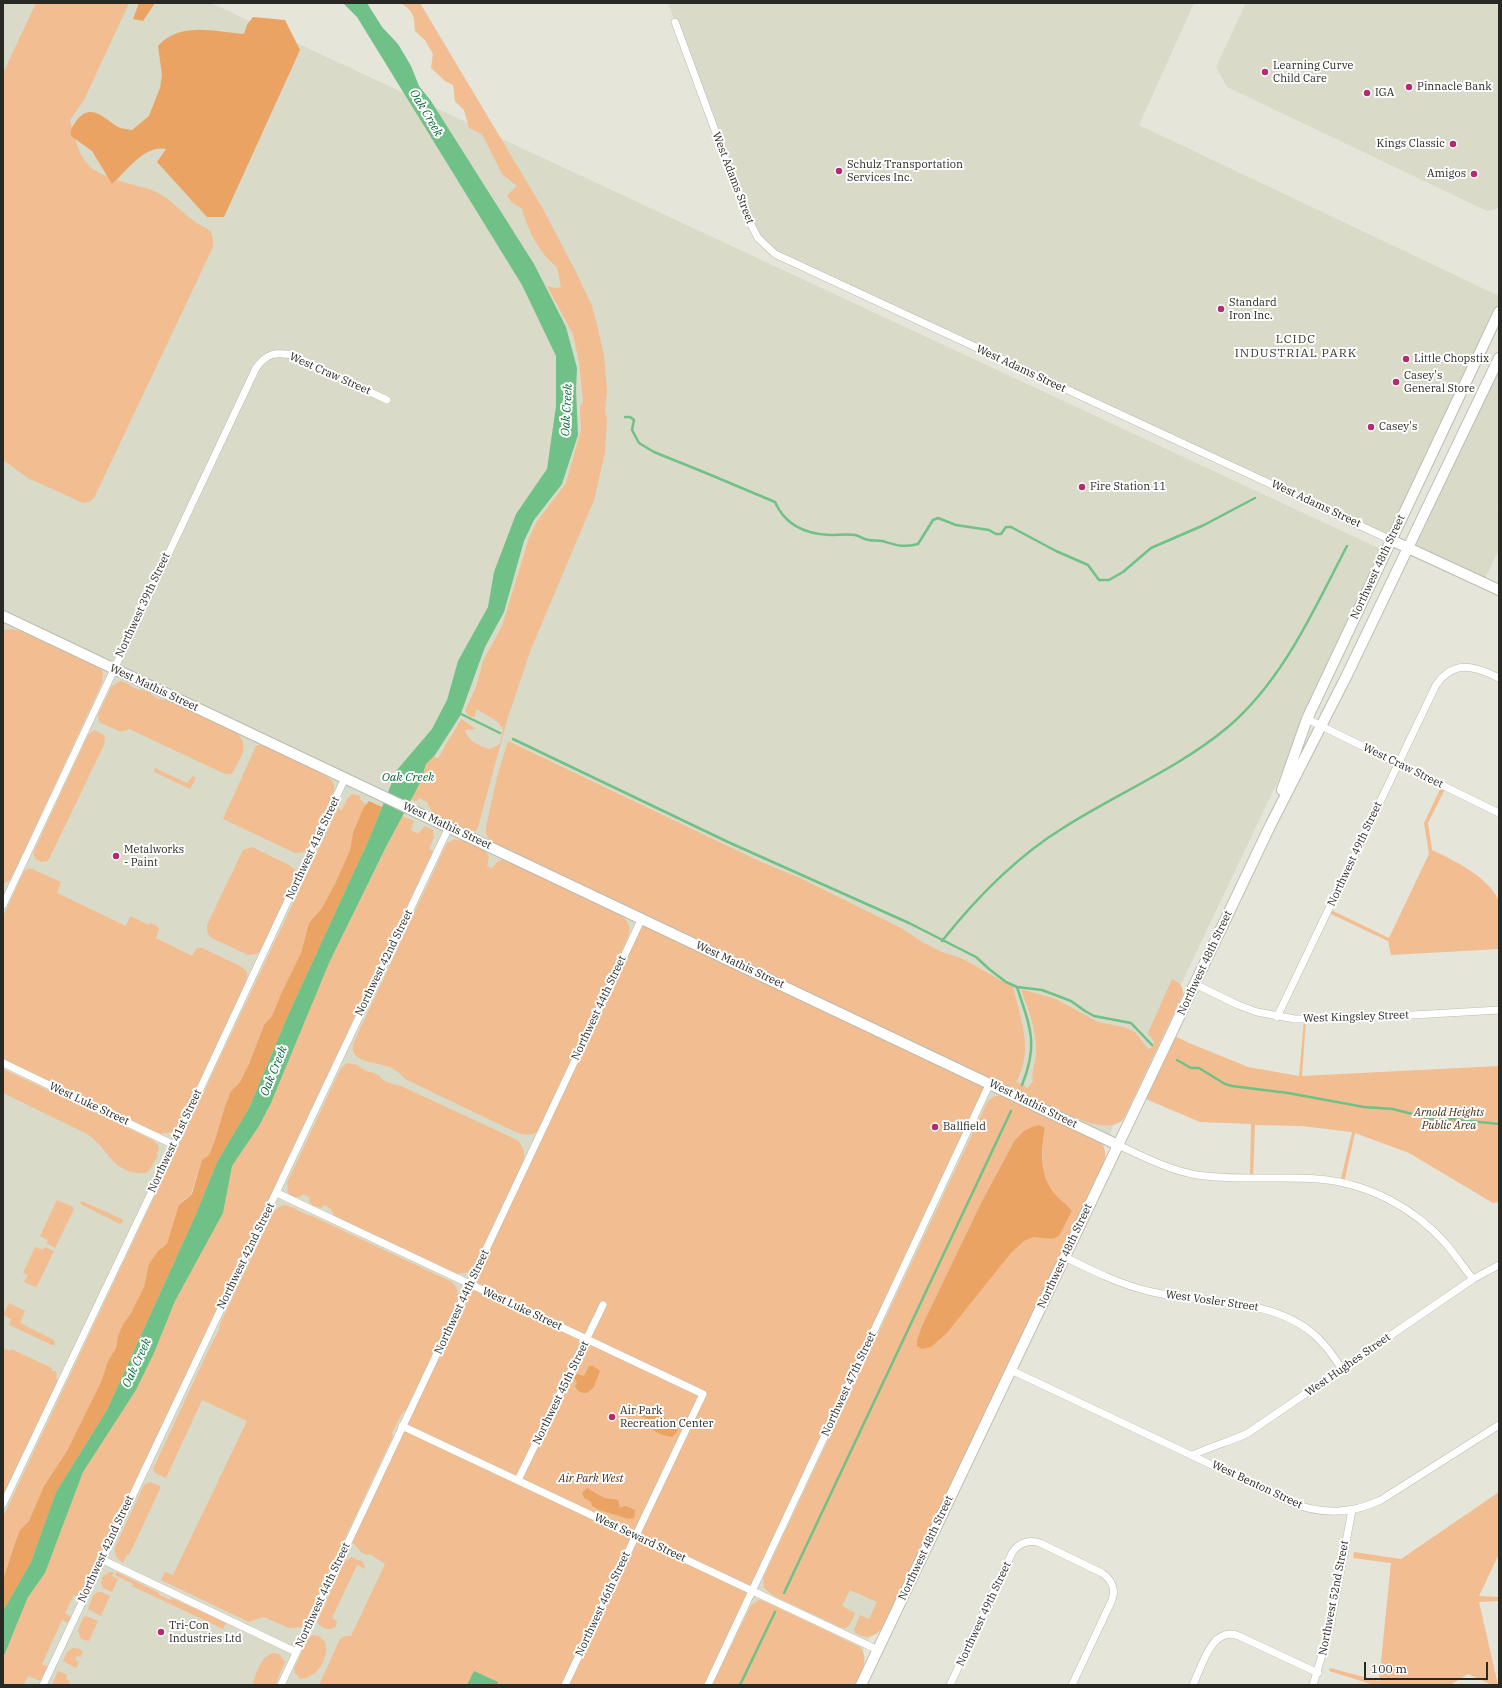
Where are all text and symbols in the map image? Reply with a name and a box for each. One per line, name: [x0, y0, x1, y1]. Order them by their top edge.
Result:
place label: Learning Curve Child Care: [1273, 59, 1353, 85]
marker: Learning Curve Child Care: [1260, 67, 1270, 77]
place label: Pinnacle Bank: [1417, 80, 1492, 94]
marker: Pinnacle Bank: [1404, 82, 1414, 92]
place label: IGA: [1375, 86, 1394, 100]
water label: Oak Creek: [406, 87, 446, 139]
marker: IGA: [1362, 88, 1372, 98]
street label: West Adams Street: [709, 130, 757, 226]
place label: Kings Classic: [1377, 137, 1445, 151]
marker: Kings Classic: [1448, 139, 1458, 149]
place label: Schulz Transportation Services Inc.: [847, 158, 963, 184]
marker: Schulz Transportation Services Inc.: [834, 166, 844, 176]
place label: Amigos: [1427, 167, 1466, 181]
marker: Amigos: [1469, 169, 1479, 179]
place label: Standard Iron Inc.: [1229, 296, 1277, 322]
marker: Standard Iron Inc.: [1216, 304, 1226, 314]
district label: LCIDC INDUSTRIAL PARK: [1235, 333, 1357, 361]
street label: West Adams Street: [974, 342, 1068, 396]
street label: West Craw Street: [287, 350, 373, 398]
place label: Little Chopstix: [1414, 352, 1489, 366]
marker: Little Chopstix: [1401, 354, 1411, 364]
place label: Casey's General Store: [1404, 369, 1475, 395]
marker: Casey's General Store: [1391, 377, 1401, 387]
water label: Oak Creek: [558, 383, 576, 437]
place label: Casey's: [1379, 420, 1417, 434]
marker: Casey's: [1366, 422, 1376, 432]
street label: West Adams Street: [1269, 477, 1363, 531]
place label: Fire Station 11: [1090, 480, 1166, 494]
marker: Fire Station 11: [1077, 482, 1087, 492]
street label: Northwest 48th Street: [1348, 513, 1408, 621]
street label: Northwest 39th Street: [113, 551, 173, 659]
street label: West Mathis Street: [108, 662, 200, 714]
street label: West Craw Street: [1361, 741, 1445, 791]
water label: Oak Creek: [382, 771, 434, 785]
street label: Northwest 41st Street: [283, 794, 343, 902]
street label: West Mathis Street: [401, 800, 493, 852]
street label: Northwest 49th Street: [1325, 800, 1385, 908]
place label: Metalworks - Paint: [124, 843, 184, 869]
marker: Metalworks - Paint: [111, 851, 121, 861]
street label: Northwest 42nd Street: [352, 908, 416, 1018]
street label: Northwest 48th Street: [1175, 909, 1235, 1017]
street label: West Mathis Street: [694, 939, 786, 991]
street label: Northwest 44th Street: [569, 954, 629, 1062]
street label: West Kingsley Street: [1303, 1009, 1409, 1025]
water label: Oak Creek: [257, 1044, 291, 1098]
street label: West Mathis Street: [987, 1077, 1079, 1131]
street label: West Luke Street: [47, 1080, 131, 1128]
street label: Northwest 41st Street: [145, 1087, 205, 1195]
park label: Arnold Heights Public Area: [1414, 1106, 1484, 1132]
place label: Ballfield: [943, 1120, 986, 1134]
marker: Ballfield: [930, 1122, 940, 1132]
street label: Northwest 42nd Street: [214, 1201, 278, 1311]
street label: Northwest 48th Street: [1035, 1202, 1095, 1310]
street label: Northwest 44th Street: [432, 1248, 492, 1356]
street label: West Luke Street: [480, 1285, 564, 1333]
street label: West Vosler Street: [1165, 1288, 1259, 1314]
street label: Northwest 47th Street: [819, 1330, 879, 1438]
street label: West Hughes Street: [1303, 1331, 1393, 1399]
water label: Oak Creek: [119, 1336, 155, 1390]
street label: Northwest 45th Street: [530, 1339, 592, 1447]
place label: Air Park Recreation Center: [620, 1404, 713, 1430]
marker: Air Park Recreation Center: [607, 1412, 617, 1422]
street label: West Benton Street: [1210, 1458, 1304, 1512]
park label: Air Park West: [559, 1472, 623, 1486]
street label: Northwest 42nd Street: [75, 1493, 137, 1605]
street label: Northwest 48th Street: [896, 1494, 956, 1602]
street label: West Seward Street: [592, 1511, 688, 1565]
street label: Northwest 52nd Street: [1316, 1539, 1352, 1657]
street label: Northwest 44th Street: [293, 1541, 353, 1649]
street label: Northwest 46th Street: [573, 1550, 633, 1658]
street label: Northwest 49th Street: [954, 1560, 1014, 1668]
place label: Tri-Con Industries Ltd: [169, 1619, 242, 1645]
marker: Tri-Con Industries Ltd: [156, 1627, 166, 1637]
scale bar: [1366, 1654, 1490, 1680]
text: 100 m: [1371, 1661, 1407, 1676]

